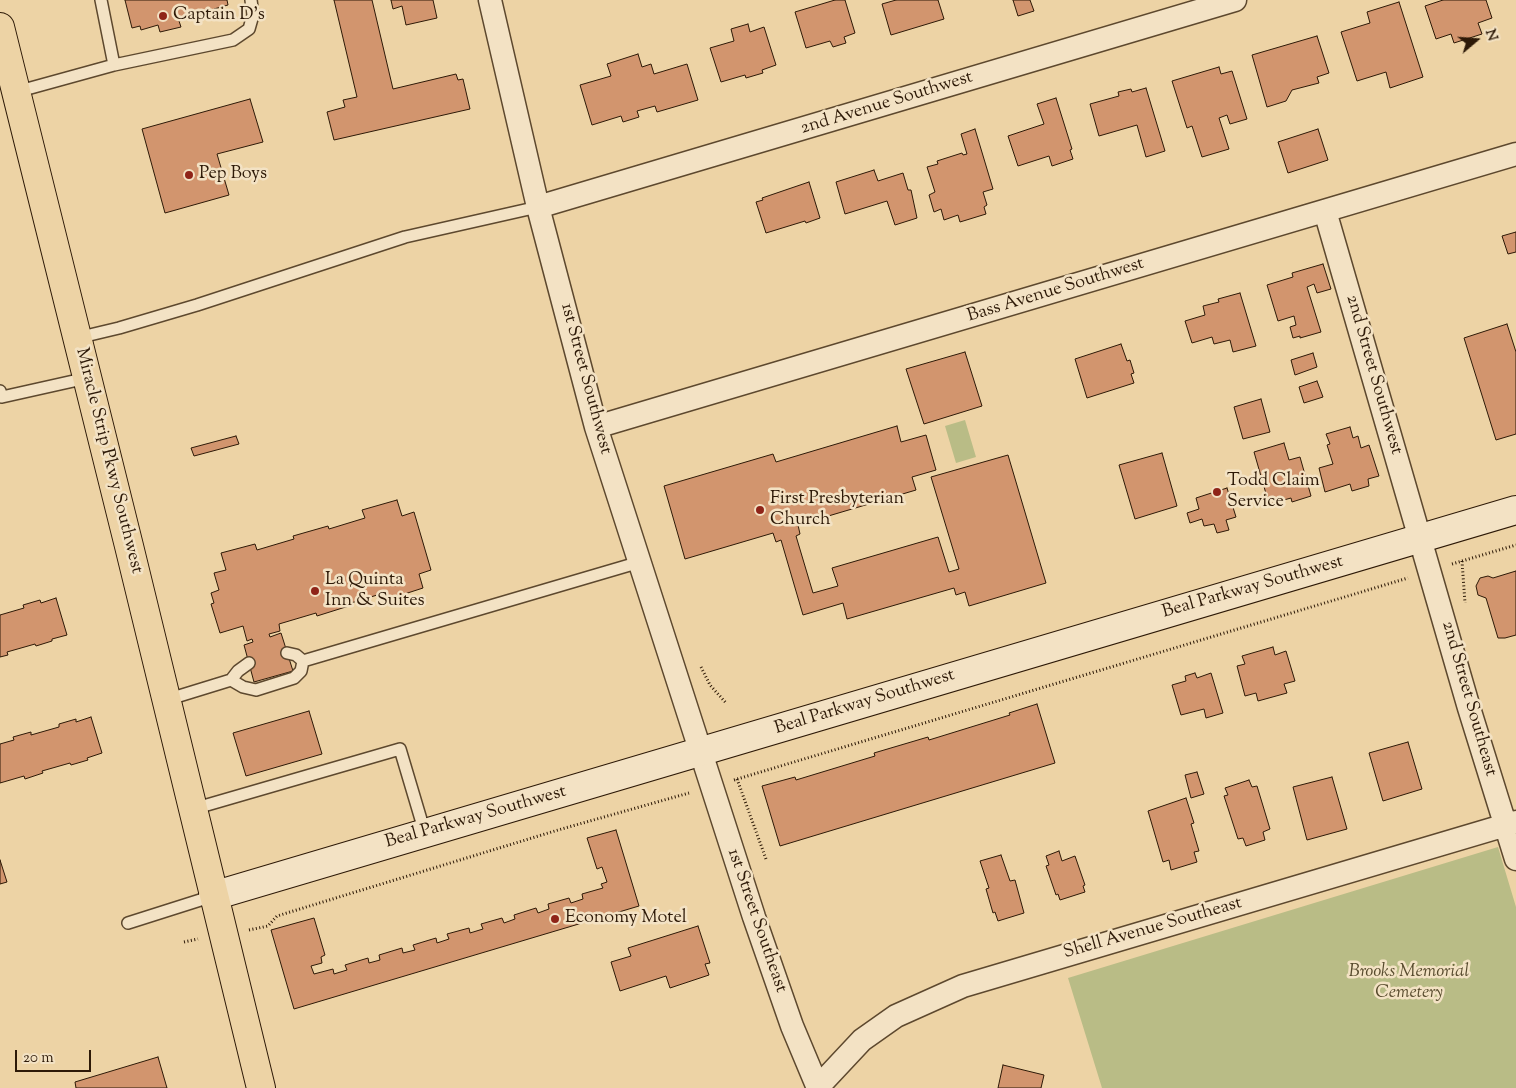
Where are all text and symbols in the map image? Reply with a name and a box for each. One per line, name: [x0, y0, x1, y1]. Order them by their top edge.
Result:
place label: Captain D's: [173, 5, 265, 27]
marker: Captain D's: [157, 10, 169, 22]
north arrow: [1451, 15, 1501, 65]
text: N: [1479, 27, 1502, 44]
street label: 2nd Avenue Southwest: [798, 68, 976, 140]
place label: Pep Boys: [199, 164, 267, 186]
marker: Pep Boys: [183, 169, 195, 181]
street label: Bass Avenue Southwest: [965, 254, 1147, 328]
street label: 2nd Street Southwest: [1340, 293, 1406, 457]
street label: 1st Street Southwest: [554, 301, 616, 457]
street label: Miracle Strip Pkwy Southwest: [69, 346, 147, 576]
place label: Todd Claim Service: [1227, 471, 1320, 514]
marker: Todd Claim Service: [1211, 486, 1223, 498]
place label: First Presbyterian Church: [770, 489, 904, 532]
marker: First Presbyterian Church: [754, 504, 766, 516]
street label: Beal Parkway Southwest: [1160, 552, 1346, 624]
place label: La Quinta Inn & Suites: [325, 570, 425, 612]
marker: La Quinta Inn & Suites: [309, 585, 321, 597]
street label: 2nd Street Southeast: [1435, 619, 1501, 779]
street label: Beal Parkway Southwest: [772, 665, 958, 741]
street label: Beal Parkway Southwest: [383, 782, 569, 854]
street label: 1st Street Southeast: [721, 846, 791, 996]
street label: Shell Avenue Southeast: [1061, 893, 1245, 965]
place label: Economy Motel: [565, 908, 687, 930]
marker: Economy Motel: [549, 913, 561, 925]
park label: Brooks Memorial Cemetery: [1349, 962, 1469, 1004]
scale bar: [18, 1040, 94, 1072]
text: 20 m: [23, 1048, 54, 1069]

